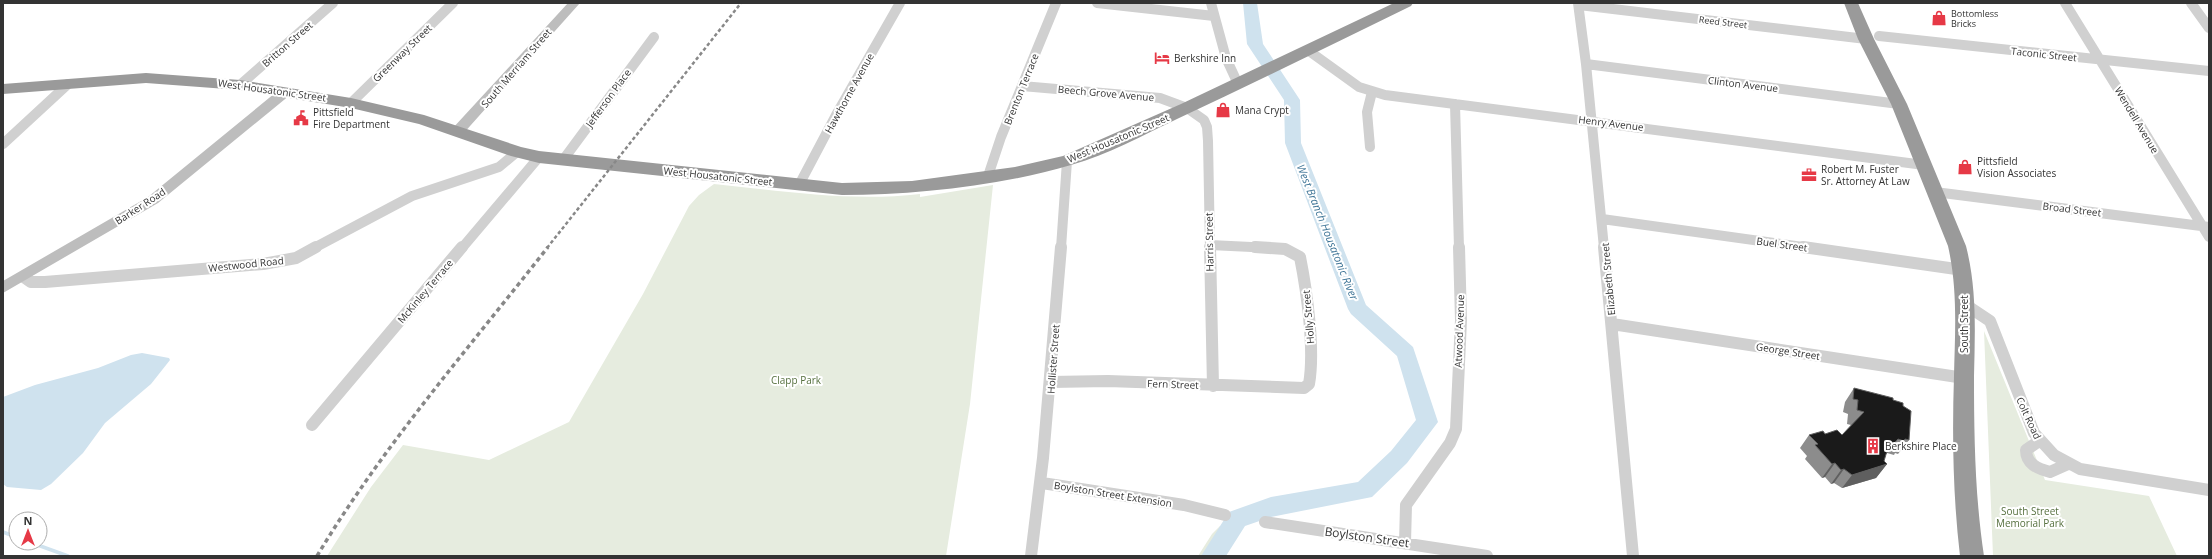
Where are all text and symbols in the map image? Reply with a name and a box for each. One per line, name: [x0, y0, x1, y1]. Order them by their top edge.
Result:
place label: Bottomless Bricks: [1951, 7, 1998, 30]
shop icon: Bottomless Bricks: [1930, 9, 1948, 27]
street label: Reed Street: [1698, 13, 1748, 31]
street label: Britton Street: [259, 18, 316, 70]
street label: Greenway Street: [369, 21, 435, 85]
street label: South Merriam Street: [478, 25, 555, 111]
street label: Taconic Street: [2011, 44, 2078, 64]
hotel icon: Berkshire Inn: [1153, 49, 1171, 67]
street label: Hawthorne Avenue: [821, 50, 877, 136]
street label: Brenton Terrace: [1000, 51, 1042, 127]
place label: Berkshire Inn: [1174, 51, 1236, 65]
street label: Jefferson Place: [582, 66, 634, 131]
street label: Clinton Avenue: [1707, 73, 1779, 95]
street label: West Housatonic Street: [217, 75, 327, 105]
street label: Beech Grove Avenue: [1057, 82, 1155, 104]
street label: Wendell Avenue: [2112, 84, 2163, 156]
shop icon: Mana Crypt: [1214, 101, 1232, 119]
place label: Mana Crypt: [1235, 103, 1289, 117]
place label: Pittsfield Fire Department: [313, 105, 390, 131]
public building icon: Pittsfield Fire Department: [292, 109, 310, 127]
street label: West Housatonic Street: [1065, 110, 1171, 166]
street label: Henry Avenue: [1578, 112, 1645, 134]
place label: Pittsfield Vision Associates: [1977, 154, 2056, 180]
shop icon: Pittsfield Vision Associates: [1956, 158, 1974, 176]
water label: West Branch Housatonic River: [1294, 162, 1362, 303]
place label: Robert M. Fuster Sr. Attorney At Law: [1821, 162, 1910, 188]
street label: West Housatonic Street: [663, 163, 773, 189]
office icon: Robert M. Fuster Sr. Attorney At Law: [1800, 166, 1818, 184]
street label: Barker Road: [112, 184, 168, 228]
street label: Broad Street: [2042, 198, 2102, 220]
street label: Harris Street: [1201, 212, 1217, 272]
street label: Buel Street: [1756, 234, 1809, 255]
street label: Elizabeth Street: [1598, 242, 1618, 316]
street label: Westwood Road: [208, 253, 284, 275]
street label: McKinley Terrace: [394, 256, 456, 326]
street label: Holly Street: [1299, 289, 1317, 344]
street label: Atwood Avenue: [1451, 294, 1467, 368]
street label: South Street: [1957, 295, 1971, 353]
street label: Hollister Street: [1044, 323, 1062, 394]
street label: George Street: [1755, 339, 1821, 363]
park label: Clapp Park: [771, 373, 822, 387]
street label: Fern Street: [1147, 376, 1199, 392]
street label: Colt Road: [2013, 395, 2045, 441]
building icon: Berkshire Place: [1864, 437, 1882, 455]
place label: Berkshire Place: [1885, 439, 1957, 453]
street label: Boylston Street Extension: [1053, 478, 1173, 510]
park label: South Street Memorial Park: [1996, 504, 2065, 530]
north arrow: [8, 511, 48, 551]
text: N: [24, 513, 32, 528]
street label: Boylston Street: [1324, 523, 1410, 551]

